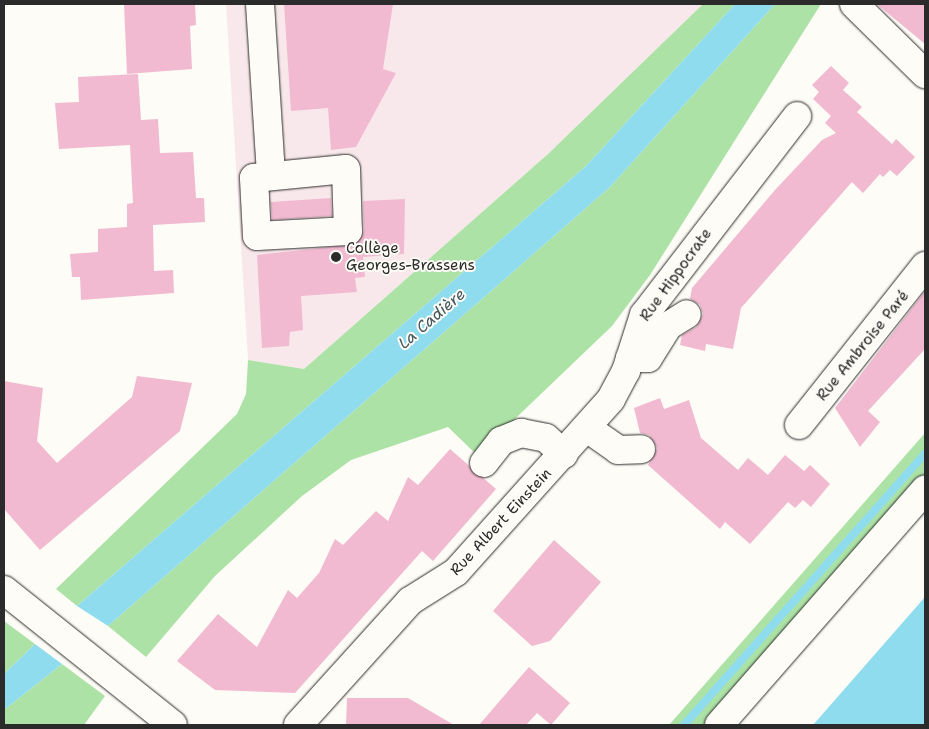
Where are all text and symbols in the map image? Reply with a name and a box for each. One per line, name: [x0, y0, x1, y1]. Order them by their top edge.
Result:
street label: Rue Hippocrate: [636, 225, 716, 325]
place label: Collège Georges-Brassens: [346, 239, 475, 274]
marker: Collège Georges-Brassens: [330, 251, 342, 263]
water label: La Cadière: [394, 285, 470, 353]
street label: Rue Ambroise Paré: [813, 287, 913, 405]
street label: Rue Albert Einstein: [447, 465, 555, 579]

